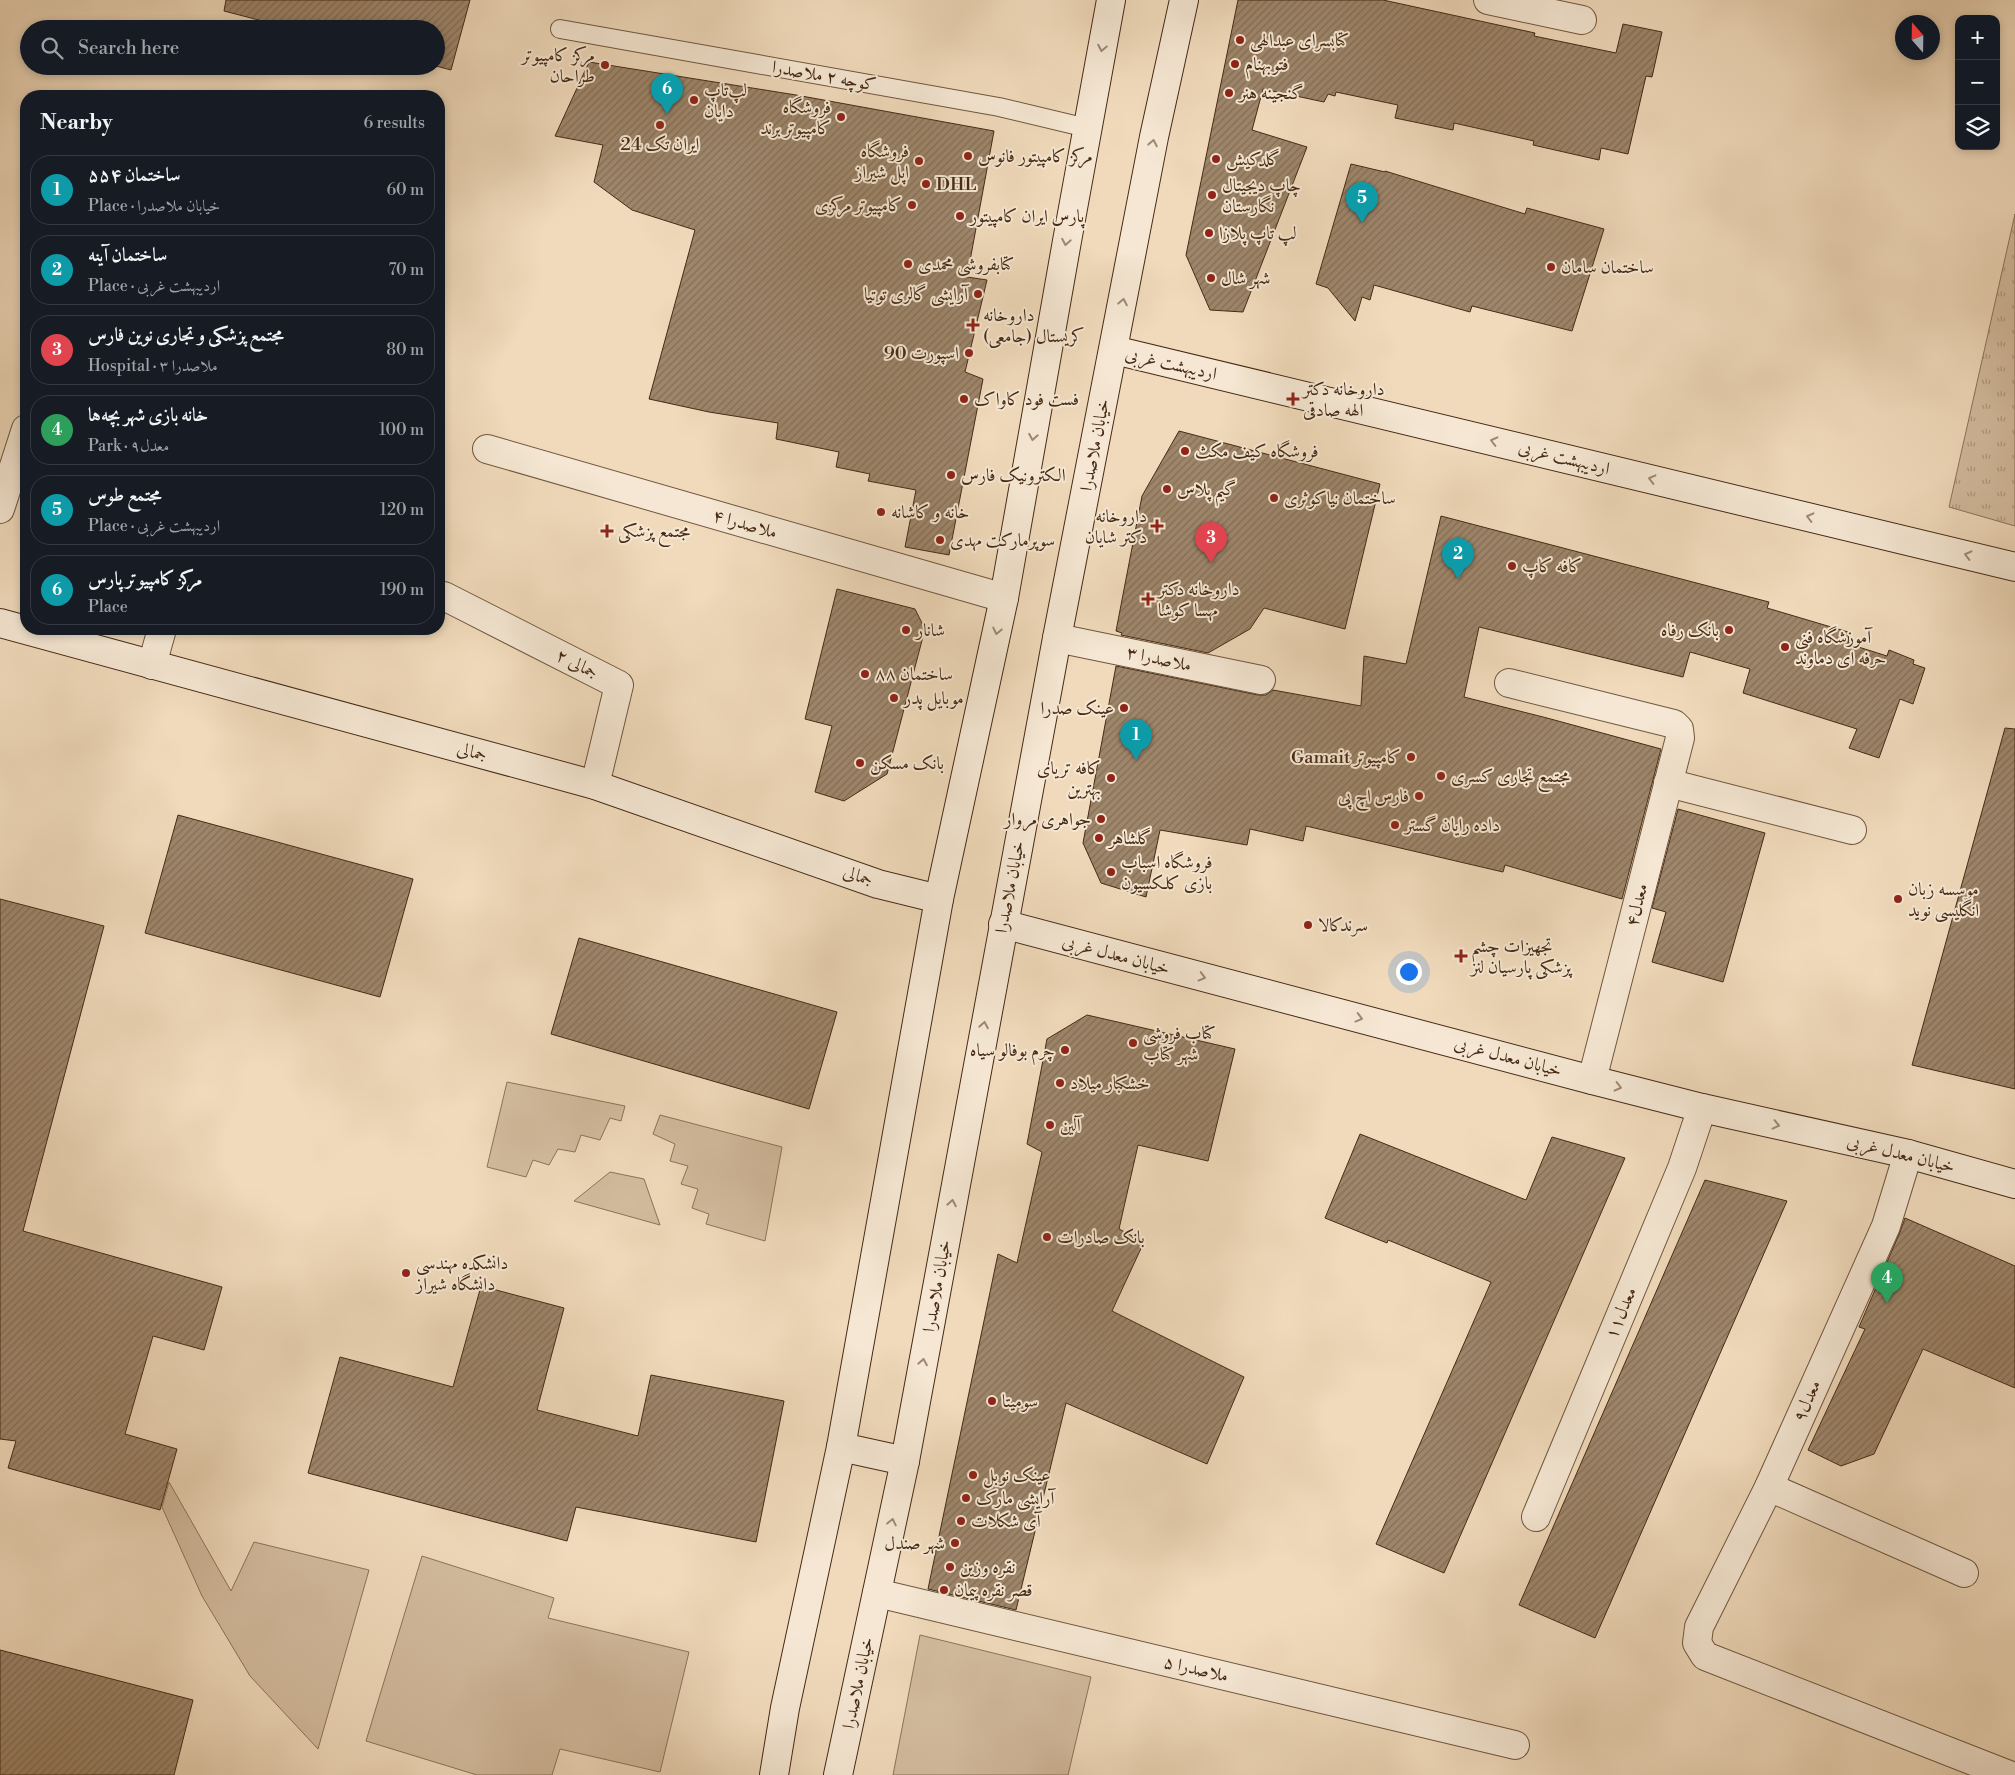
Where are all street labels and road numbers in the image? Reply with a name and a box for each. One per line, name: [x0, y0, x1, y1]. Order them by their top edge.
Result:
street label: کوچه ۲ ملاصدرا: [770, 56, 878, 97]
street label: اردیبهشت غربی: [1123, 342, 1219, 387]
street label: خیابان ملاصدرا: [1075, 397, 1115, 493]
street label: اردیبهشت غربی: [1516, 436, 1612, 481]
street label: ۴ ملاصدرا: [710, 504, 780, 544]
street label: ۳ ملاصدرا: [1124, 641, 1194, 677]
street label: ۲ جمالی: [552, 644, 602, 684]
street label: جمالی: [454, 737, 490, 767]
street label: خیابان ملاصدرا: [990, 839, 1030, 935]
street label: جمالی: [840, 860, 876, 892]
street label: معدل۴: [1621, 881, 1653, 929]
street label: خیابان معدل غربی: [1059, 930, 1172, 981]
street label: خیابان معدل غربی: [1451, 1032, 1564, 1083]
street label: خیابان معدل غربی: [1844, 1129, 1957, 1179]
street label: خیابان ملاصدرا: [918, 1238, 956, 1334]
street label: معدل۱۱: [1600, 1284, 1642, 1342]
street label: معدل۹: [1788, 1376, 1826, 1426]
street label: خیابان ملاصدرا: [837, 1635, 879, 1731]
street label: ۵ ملاصدرا: [1161, 1650, 1231, 1688]

